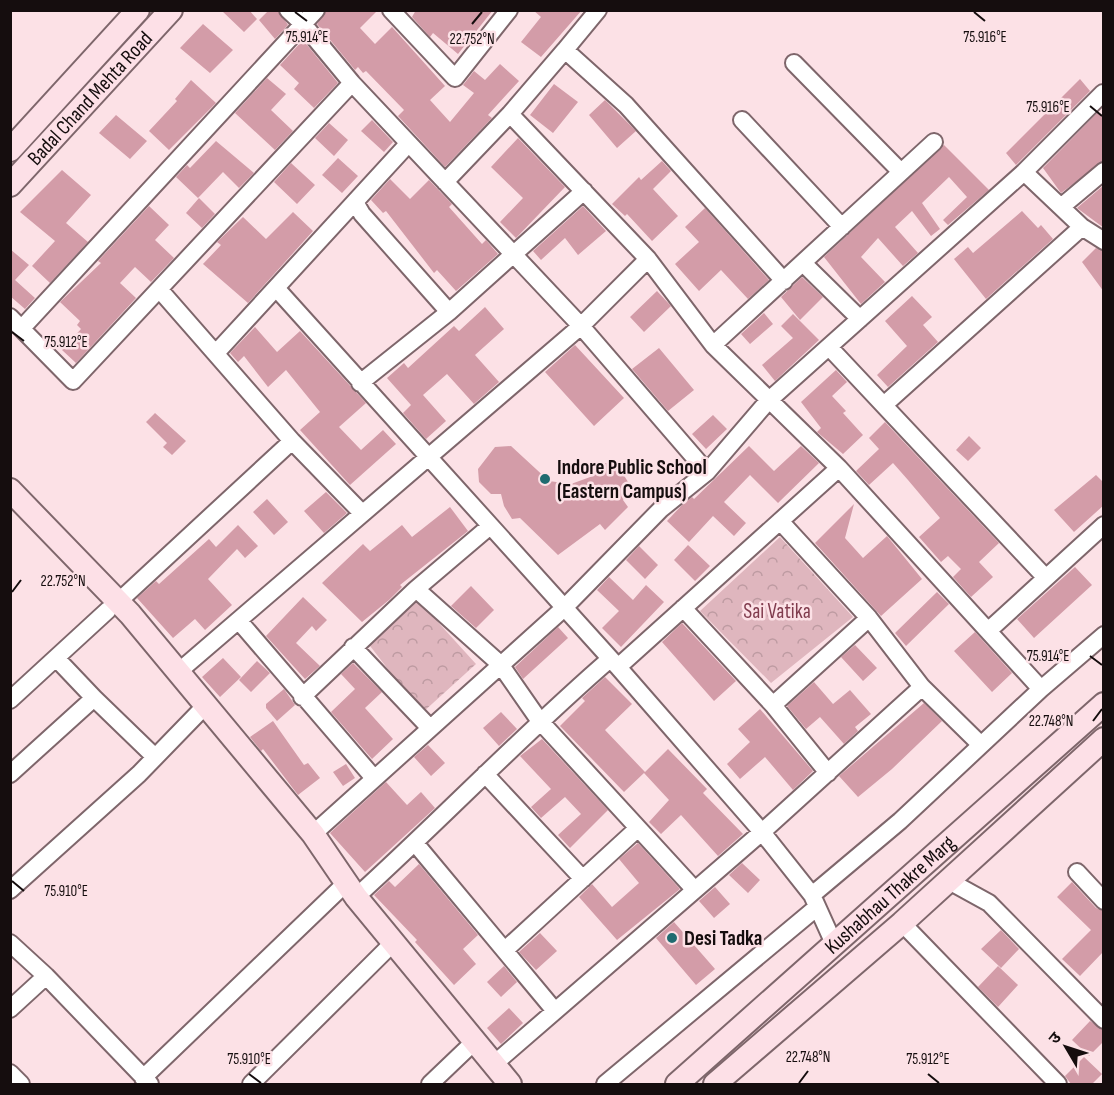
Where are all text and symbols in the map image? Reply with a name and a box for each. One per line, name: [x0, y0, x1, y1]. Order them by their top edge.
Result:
street label: Badal Chand Mehta Road: [23, 26, 158, 171]
text: 75.914°E: [286, 28, 328, 47]
text: 75.916°E: [963, 28, 1007, 47]
text: 22.752°N: [449, 30, 495, 49]
text: 75.916°E: [1026, 98, 1070, 117]
text: 75.912°E: [44, 333, 88, 352]
place label: Indore Public School (Eastern Campus): [557, 455, 707, 504]
marker: Indore Public School (Eastern Campus): [538, 472, 552, 486]
text: 22.752°N: [40, 572, 86, 591]
park label: Sai Vatika: [743, 599, 811, 624]
text: 75.914°E: [1027, 647, 1069, 666]
text: 22.748°N: [1029, 712, 1073, 731]
street label: Kushabhau Thakre Marg: [820, 830, 961, 959]
text: 75.910°E: [44, 882, 88, 901]
place label: Desi Tadka: [684, 926, 762, 951]
marker: Desi Tadka: [665, 931, 679, 945]
north arrow: [1036, 1017, 1096, 1077]
text: उ: [1045, 1028, 1066, 1048]
text: 22.748°N: [786, 1048, 830, 1067]
text: 75.910°E: [227, 1050, 271, 1069]
text: 75.912°E: [906, 1050, 950, 1069]

